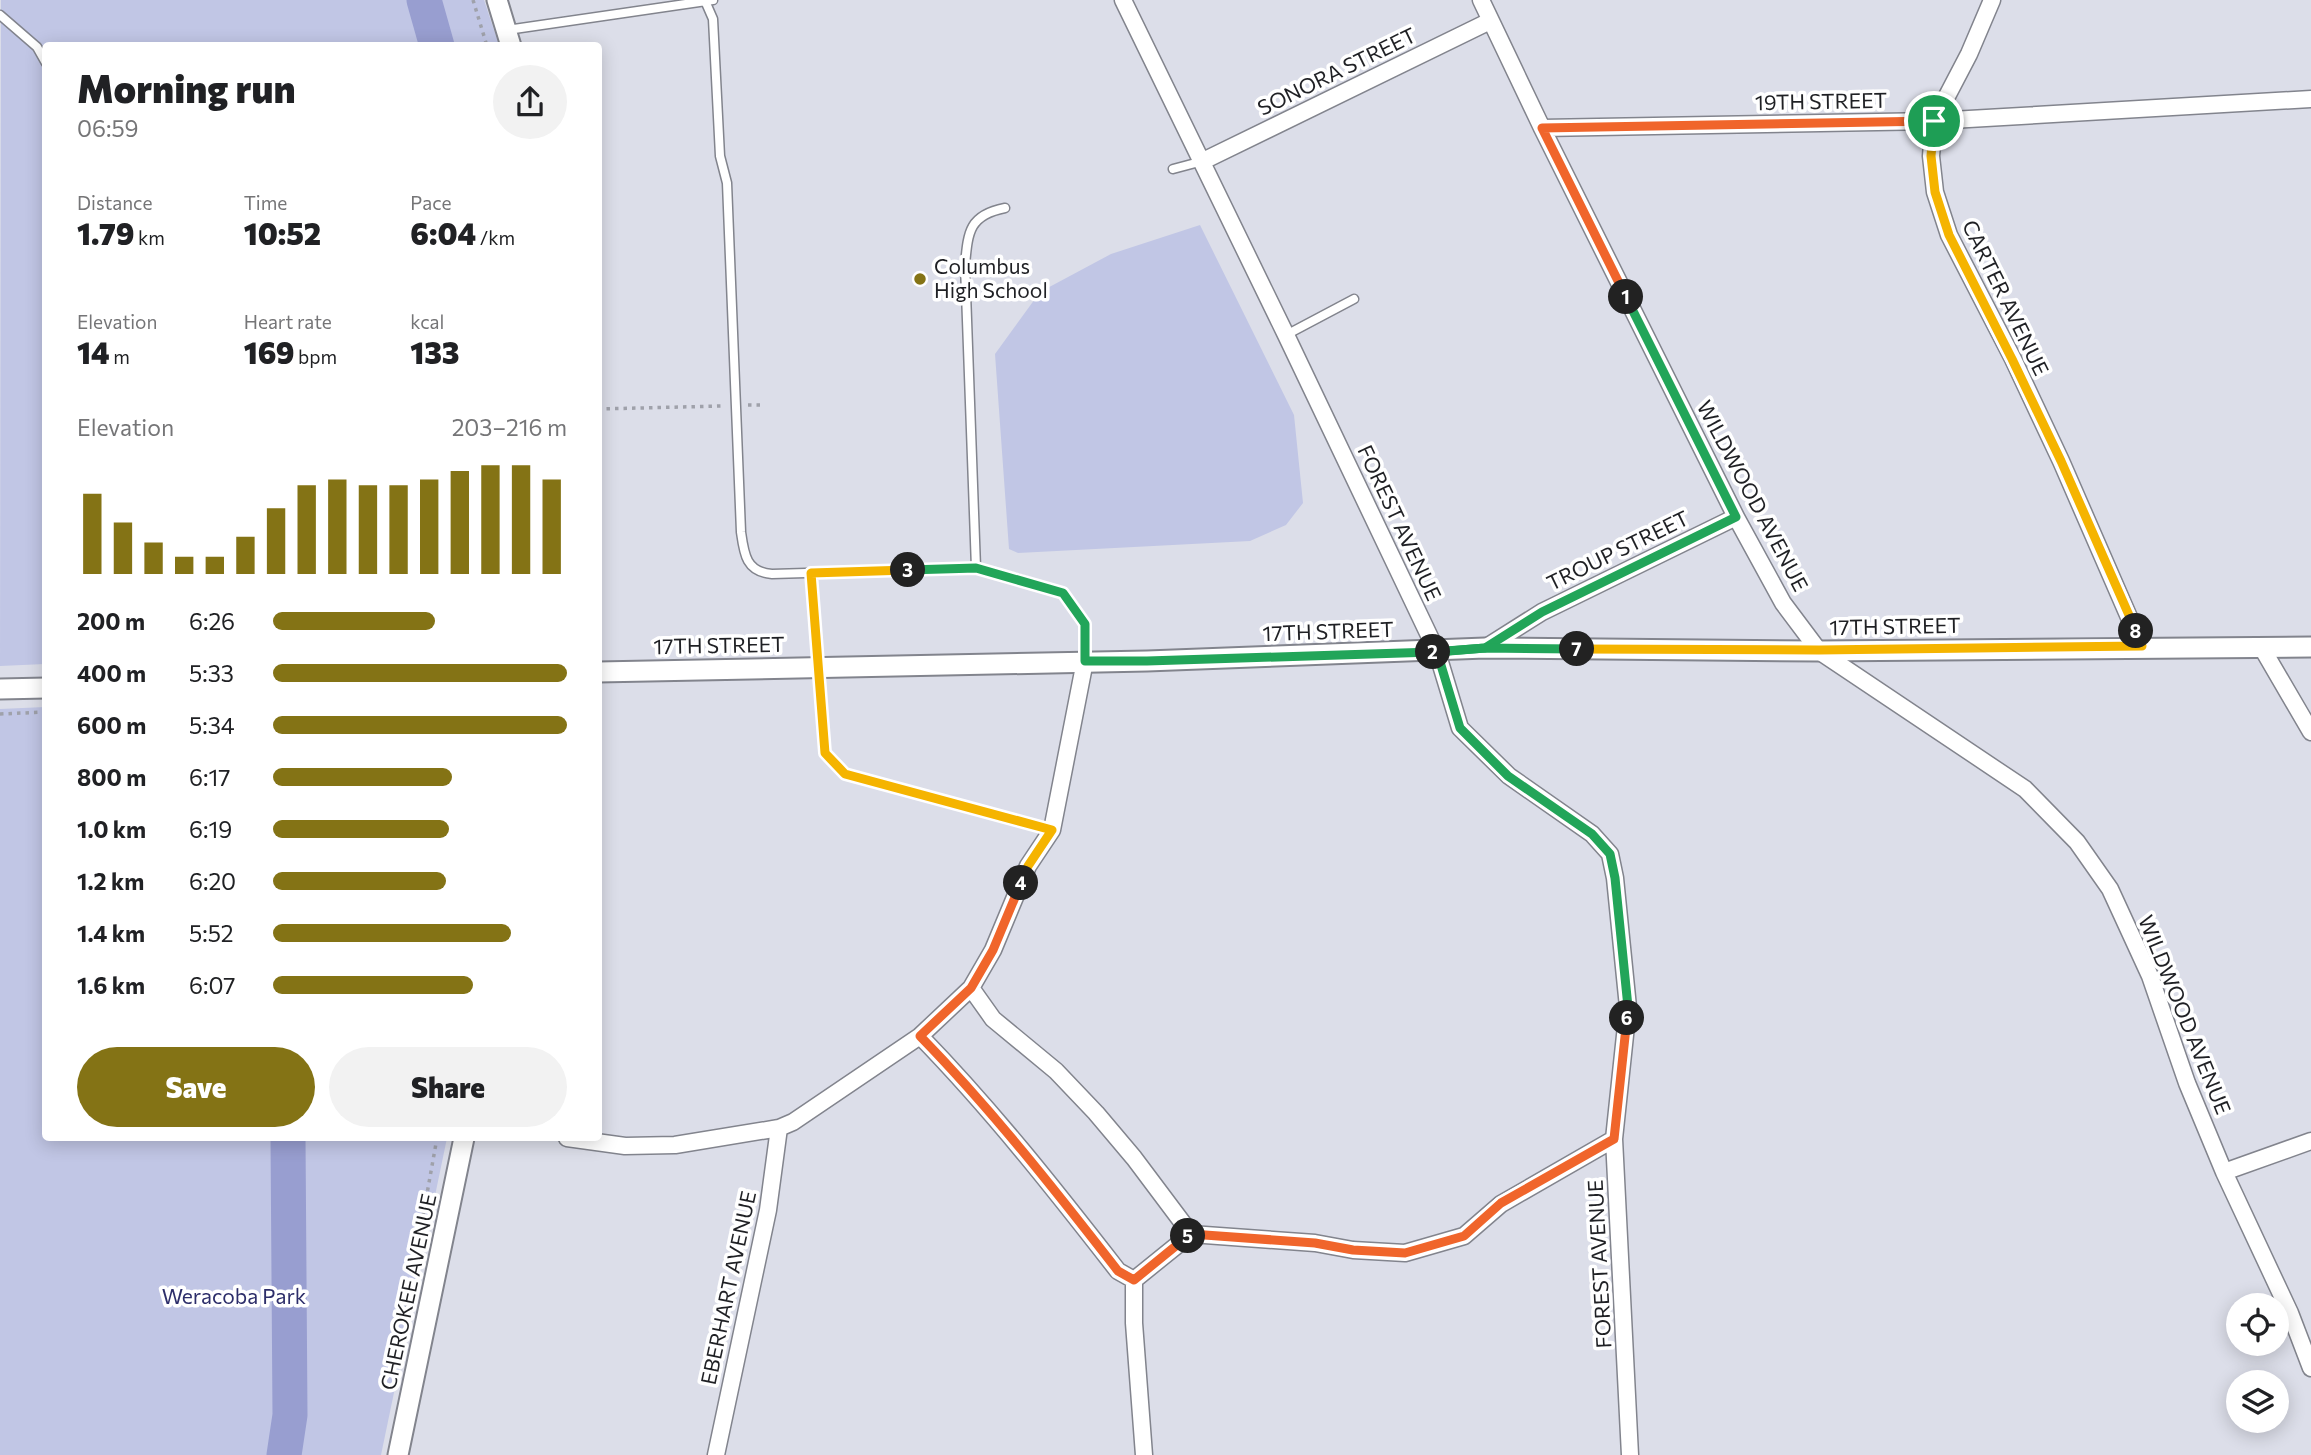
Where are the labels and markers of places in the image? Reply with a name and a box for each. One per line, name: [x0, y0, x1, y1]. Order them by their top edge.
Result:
pin: [1904, 91, 1964, 151]
place label: Columbus High School: [934, 253, 1048, 302]
marker: Columbus High School: [912, 271, 928, 287]
pin: 1: [1608, 280, 1644, 314]
pin: 3: [890, 552, 926, 588]
pin: 8: [2118, 614, 2154, 648]
pin: 7: [1560, 632, 1594, 666]
pin: 2: [1416, 634, 1450, 670]
pin: 4: [1004, 866, 1038, 900]
pin: 6: [1610, 1000, 1644, 1036]
pin: 5: [1170, 1218, 1206, 1254]

